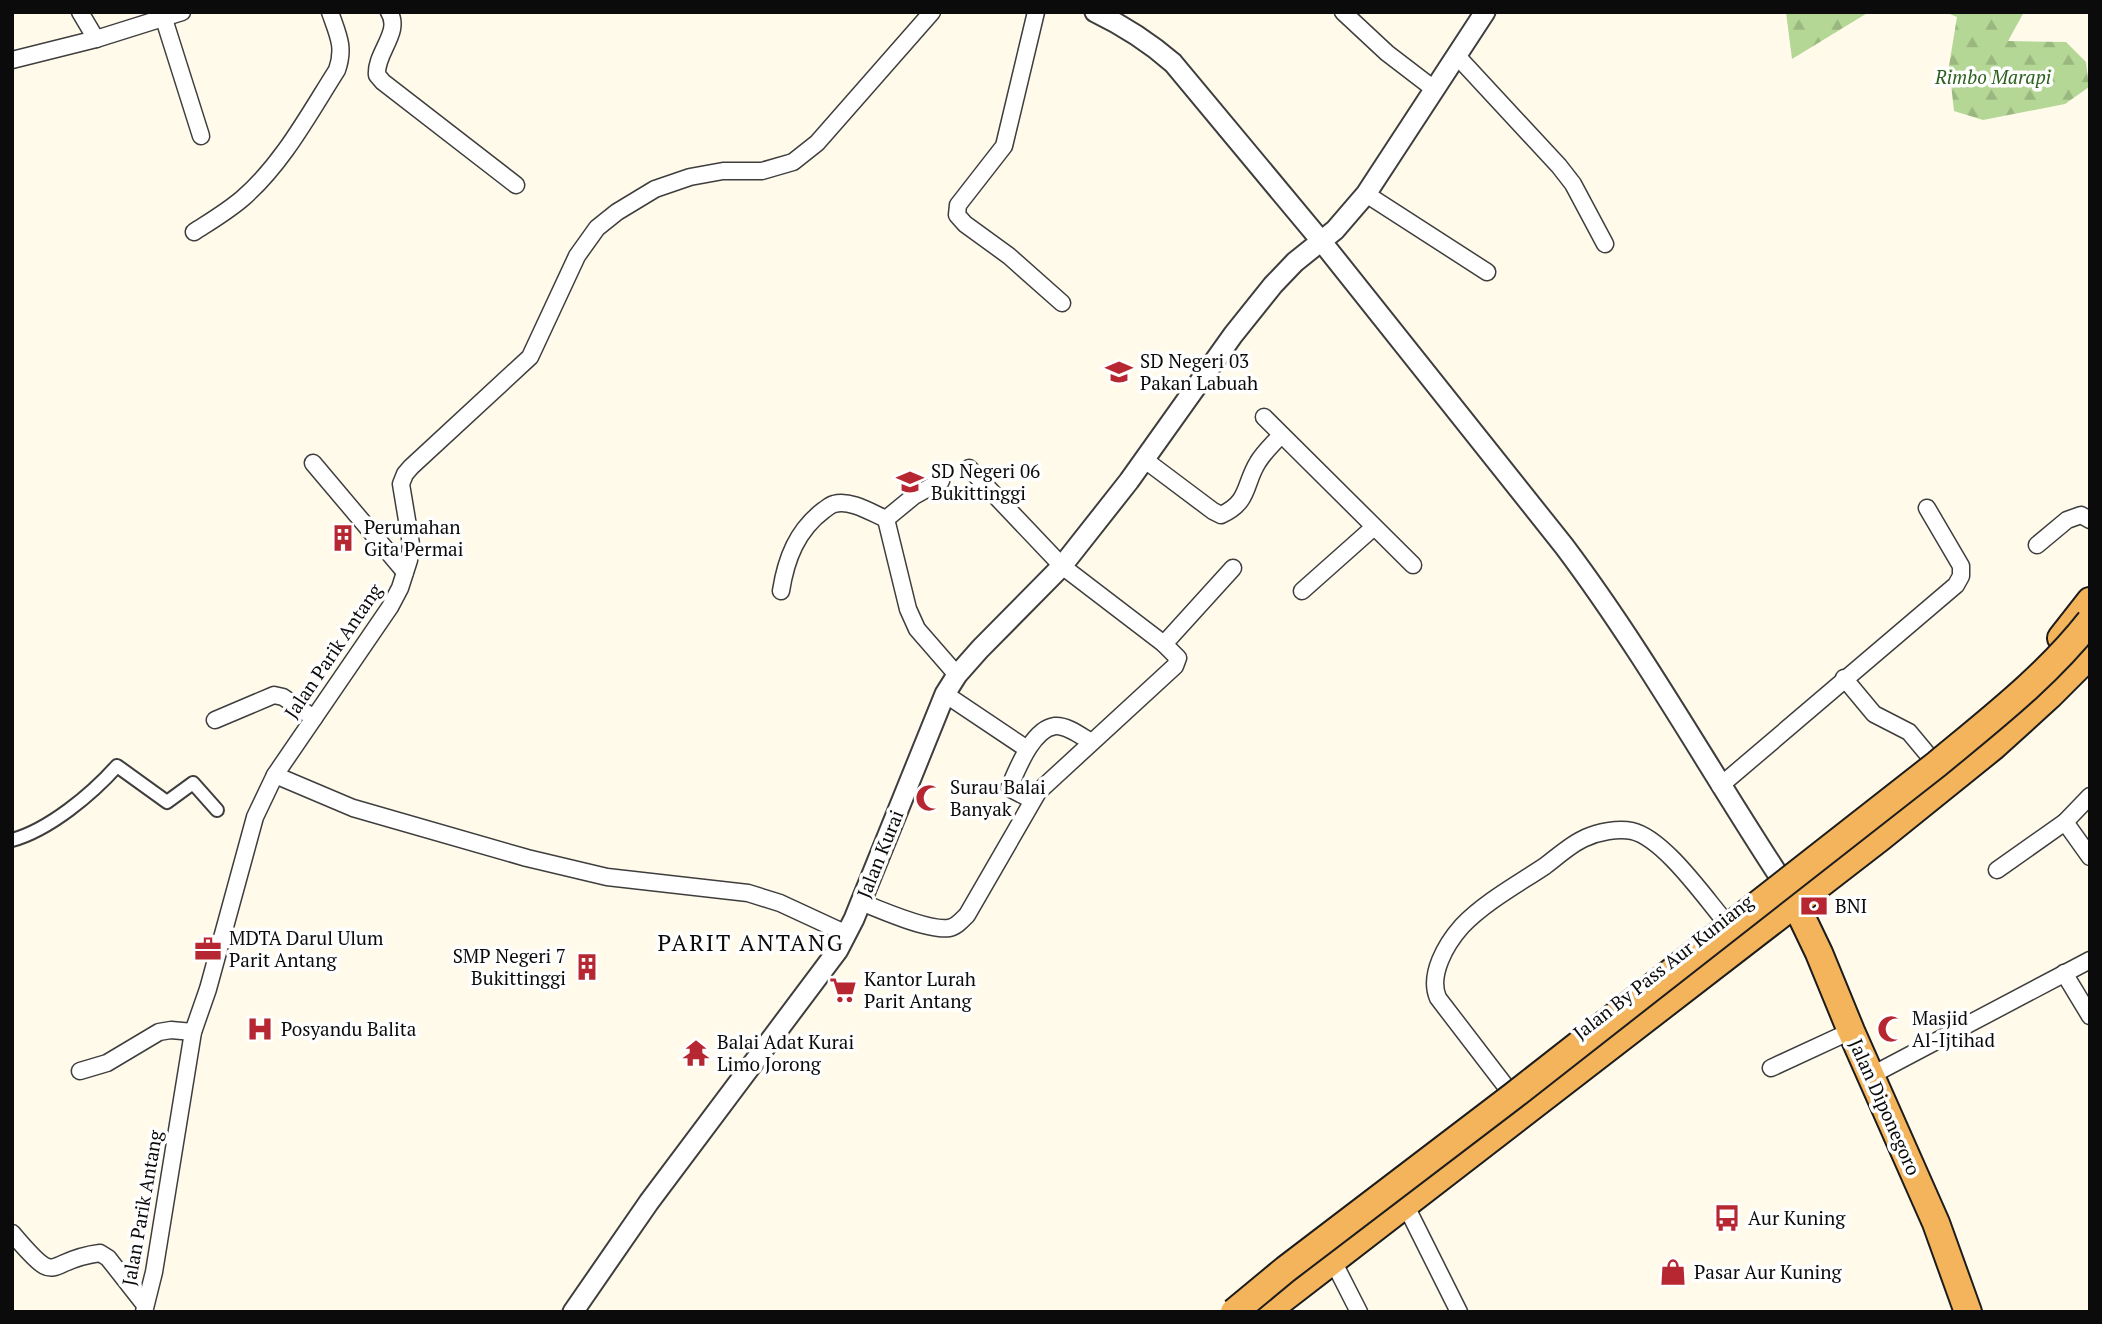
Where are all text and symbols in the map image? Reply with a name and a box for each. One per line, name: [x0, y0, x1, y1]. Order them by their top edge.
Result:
park label: Rimbo Marapi: [1934, 64, 2052, 89]
place label: SD Negeri 03 Pakan Labuah: [1140, 348, 1258, 395]
school or university icon: SD Negeri 03 Pakan Labuah: [1104, 357, 1134, 387]
place label: SD Negeri 06 Bukittinggi: [931, 458, 1040, 505]
school or university icon: SD Negeri 06 Bukittinggi: [895, 467, 925, 497]
place label: Perumahan Gita Permai: [364, 514, 463, 561]
building icon: Perumahan Gita Permai: [328, 523, 358, 553]
street label: Jalan Parik Antang: [278, 578, 388, 723]
place label: Surau Balai Banyak: [950, 774, 1046, 821]
mosque icon: Surau Balai Banyak: [914, 783, 944, 813]
street label: Jalan Kurai: [851, 806, 909, 902]
street label: Jalan By Pass Aur Kuniang: [1568, 888, 1759, 1045]
bank icon: BNI: [1799, 891, 1829, 921]
place label: BNI: [1835, 893, 1867, 918]
place label: MDTA Darul Ulum Parit Antang: [229, 925, 384, 972]
district label: PARIT ANTANG: [657, 927, 845, 958]
office icon: MDTA Darul Ulum Parit Antang: [193, 934, 223, 964]
place label: SMP Negeri 7 Bukittinggi: [453, 943, 566, 990]
building icon: SMP Negeri 7 Bukittinggi: [572, 952, 602, 982]
place label: Kantor Lurah Parit Antang: [864, 966, 976, 1013]
supermarket icon: Kantor Lurah Parit Antang: [828, 975, 858, 1005]
place label: Masjid Al-Ijtihad: [1912, 1005, 1995, 1052]
hospital icon: Posyandu Balita: [245, 1014, 275, 1044]
mosque icon: Masjid Al-Ijtihad: [1876, 1014, 1906, 1044]
place label: Posyandu Balita: [281, 1016, 417, 1041]
place label: Balai Adat Kurai Limo Jorong: [717, 1029, 854, 1076]
street label: Jalan Diponegoro: [1844, 1035, 1927, 1179]
temple icon: Balai Adat Kurai Limo Jorong: [681, 1038, 711, 1068]
street label: Jalan Parik Antang: [116, 1127, 168, 1288]
bus stop icon: Aur Kuning: [1712, 1203, 1742, 1233]
place label: Aur Kuning: [1748, 1205, 1846, 1230]
shop icon: Pasar Aur Kuning: [1658, 1257, 1688, 1287]
place label: Pasar Aur Kuning: [1694, 1259, 1843, 1284]

